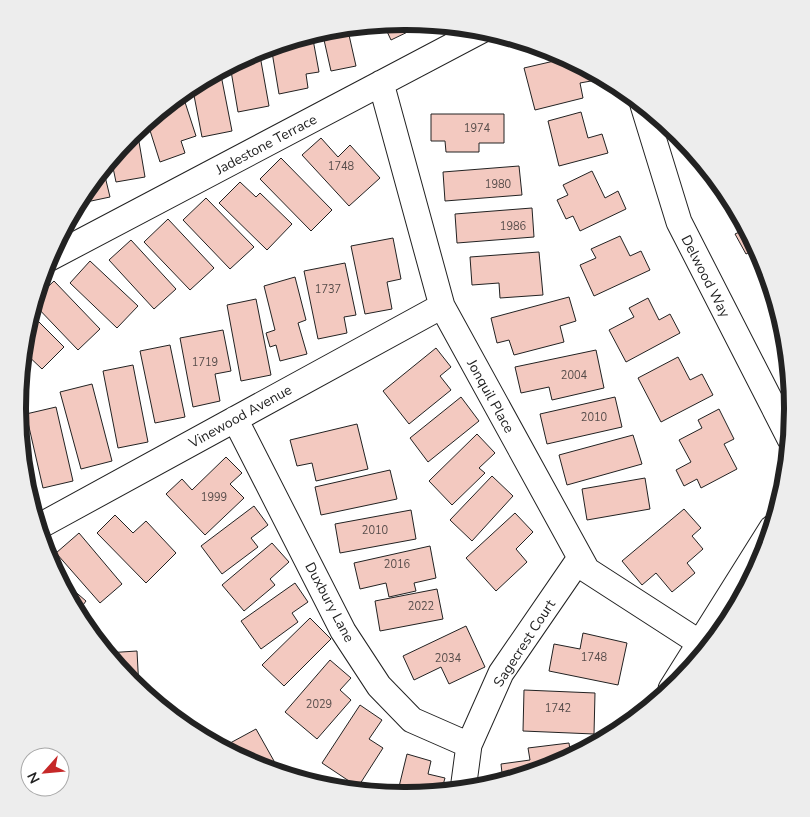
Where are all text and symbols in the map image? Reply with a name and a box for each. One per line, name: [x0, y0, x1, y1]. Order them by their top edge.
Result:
street label: Jadestone Terrace: [212, 110, 320, 180]
house number: 1974: [464, 121, 491, 136]
house number: 1748: [328, 159, 355, 174]
house number: 1980: [485, 177, 512, 192]
house number: 1986: [500, 219, 527, 234]
street label: Delwood Way: [677, 232, 735, 321]
house number: 1737: [315, 282, 341, 297]
house number: 1719: [192, 355, 218, 370]
street label: Jonquil Place: [462, 355, 519, 436]
house number: 2004: [561, 368, 588, 383]
street label: Vinewood Avenue: [185, 380, 295, 453]
house number: 2010: [581, 410, 608, 425]
house number: 1999: [201, 490, 227, 505]
house number: 2010: [362, 523, 389, 538]
house number: 2016: [384, 557, 411, 572]
street label: Duxbury Lane: [300, 559, 359, 646]
street label: Sagecrest Court: [489, 596, 560, 691]
house number: 2022: [408, 599, 434, 614]
house number: 1748: [581, 650, 608, 665]
house number: 2034: [435, 651, 462, 666]
house number: 2029: [306, 697, 332, 712]
house number: 1742: [545, 701, 571, 716]
north arrow: [20, 747, 70, 797]
text: N: [23, 769, 45, 787]

